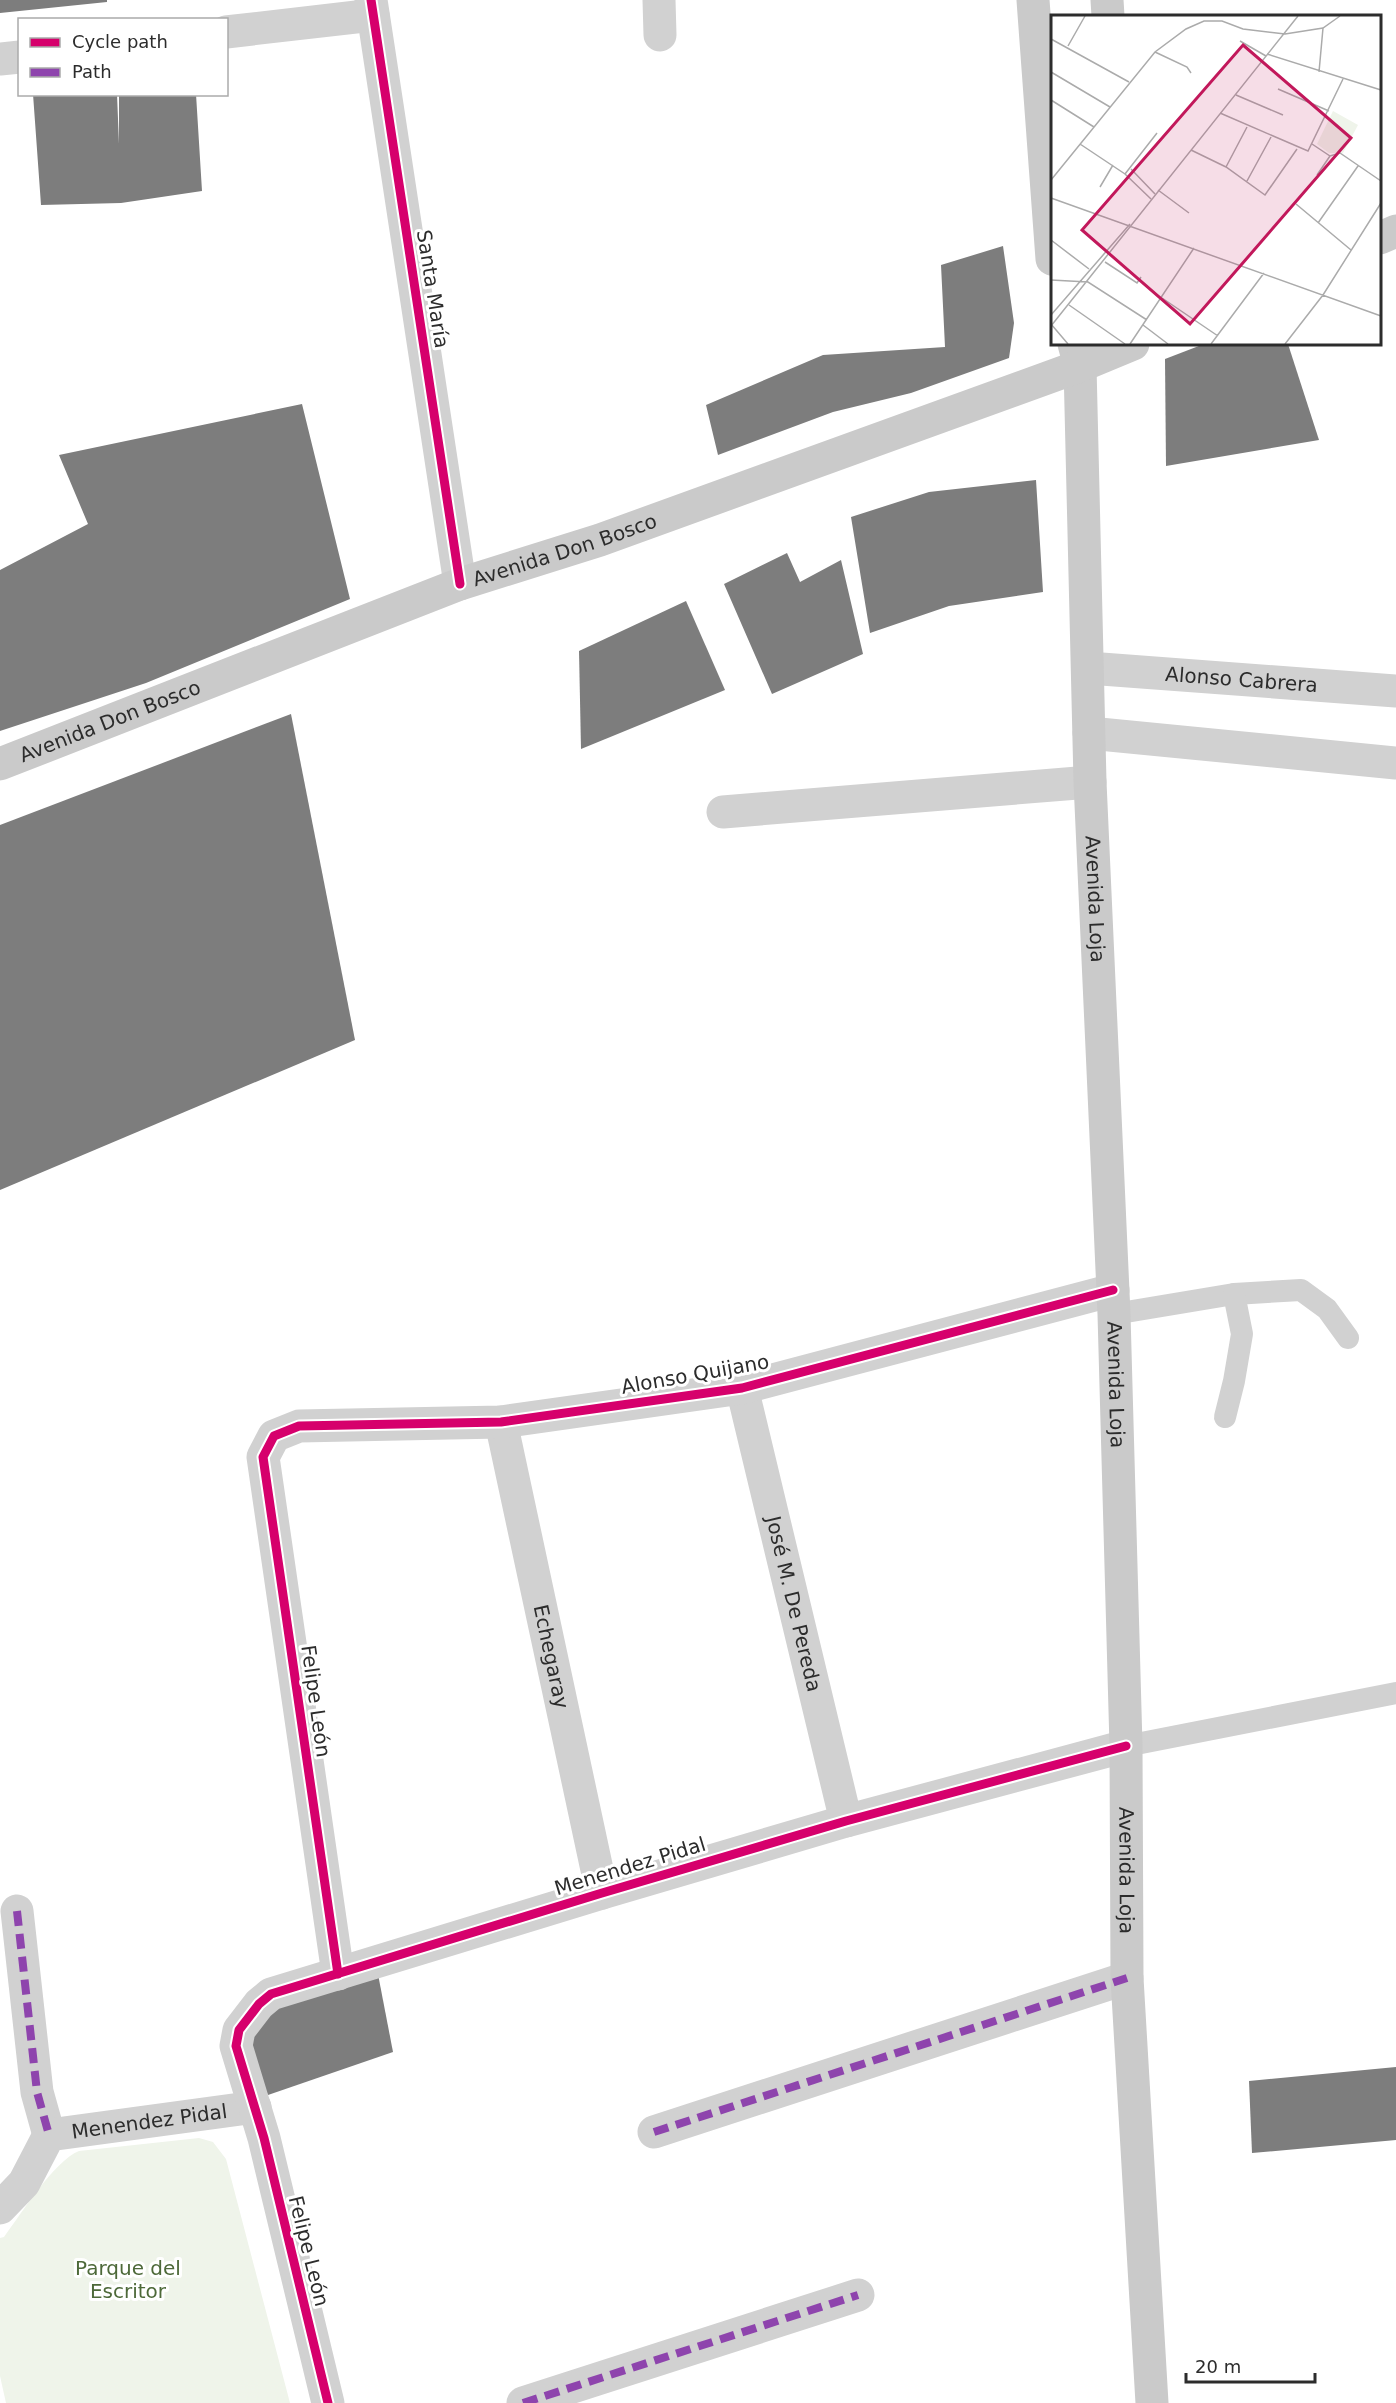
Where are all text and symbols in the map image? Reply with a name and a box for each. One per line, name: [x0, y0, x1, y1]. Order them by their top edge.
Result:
inset map: [1051, 15, 1381, 345]
legend: [18, 18, 228, 96]
text: Cycle path: [72, 31, 168, 52]
text: Path: [72, 61, 112, 82]
street label: Santa María: [412, 228, 454, 350]
street label: Avenida Don Bosco: [470, 508, 660, 591]
street label: Alonso Cabrera: [1165, 662, 1319, 697]
street label: Avenida Don Bosco: [16, 675, 204, 767]
street label: Avenida Loja: [1080, 835, 1110, 963]
street label: Avenida Loja: [1102, 1321, 1130, 1448]
street label: Alonso Quijano: [619, 1349, 771, 1399]
street label: José M. De Pereda: [761, 1512, 827, 1694]
street label: Echegaray: [528, 1602, 574, 1711]
street label: Felipe León: [296, 1643, 336, 1759]
street label: Avenida Loja: [1114, 1807, 1139, 1934]
street label: Menendez Pidal: [552, 1832, 708, 1900]
street label: Menendez Pidal: [70, 2099, 229, 2144]
street label: Felipe León: [284, 2193, 334, 2309]
park label: Parque del Escritor: [75, 2256, 181, 2303]
scale bar: [1186, 2346, 1315, 2384]
text: 20 m: [1195, 2356, 1241, 2377]

